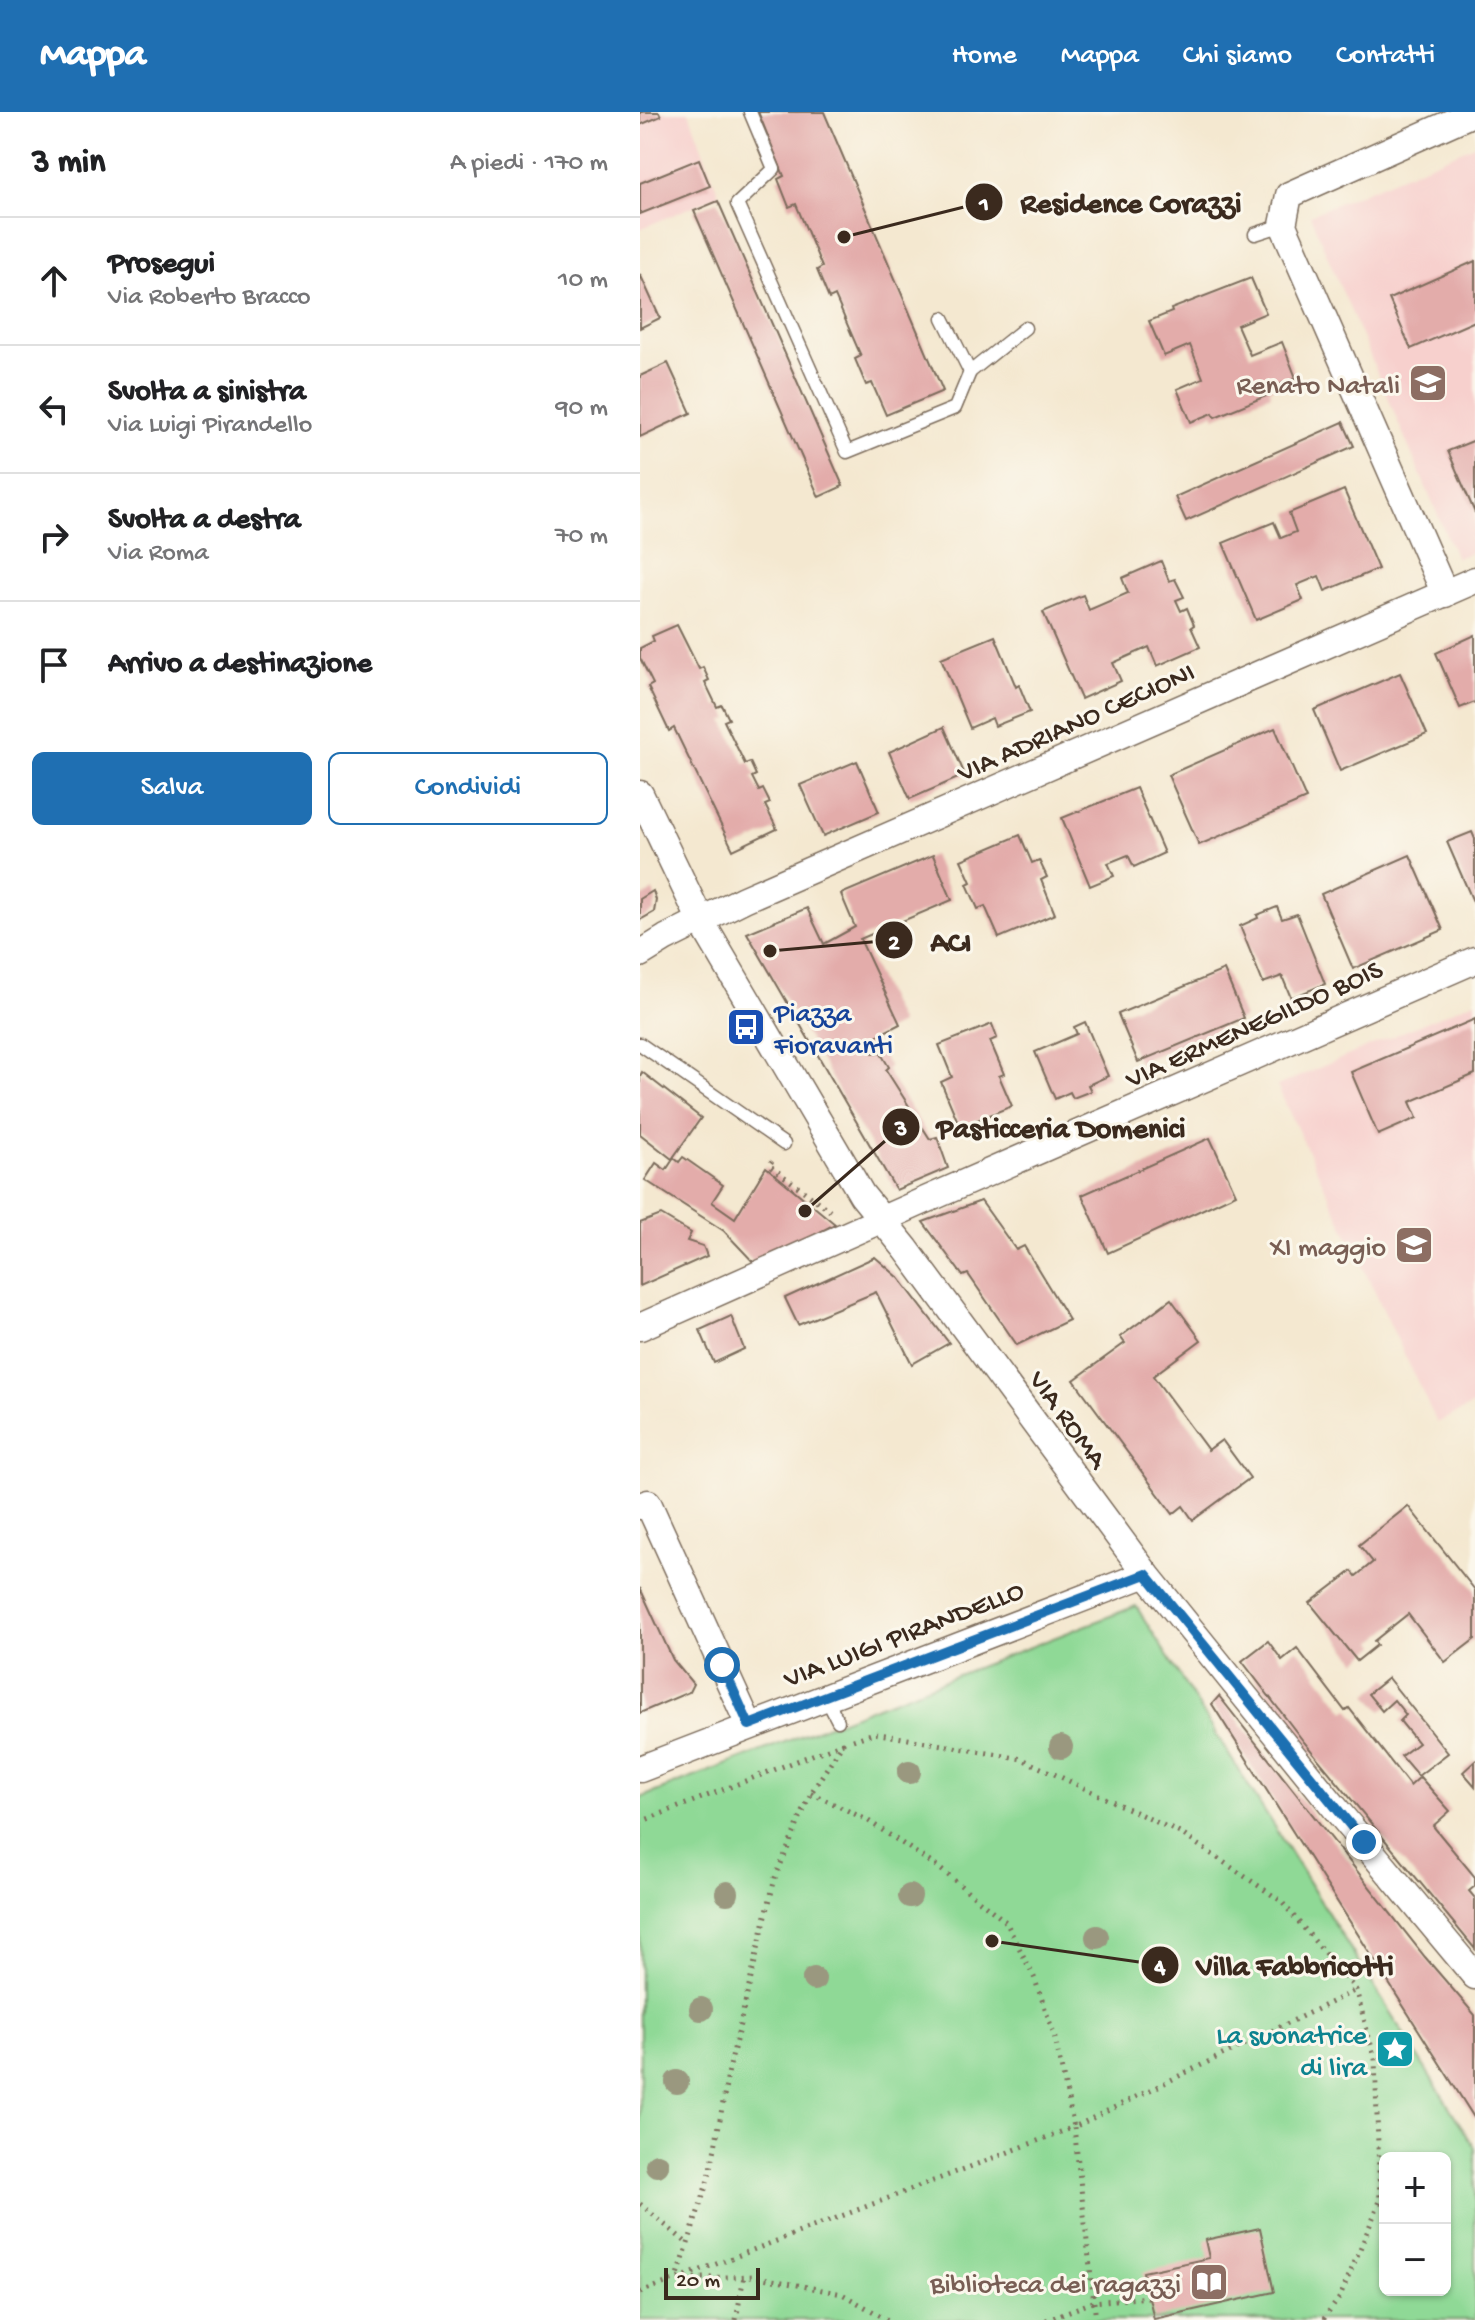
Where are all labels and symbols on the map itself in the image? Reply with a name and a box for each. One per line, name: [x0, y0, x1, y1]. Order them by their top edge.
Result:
callout: Residence Corazzi: [964, 175, 1257, 229]
text: Residence Corazzi: [1020, 189, 1241, 224]
text: 1: [978, 191, 989, 220]
school or university icon: Renato Natali: [1407, 362, 1449, 404]
place label: Renato Natali: [1236, 371, 1400, 404]
street label: VIA ADRIANO CECIONI: [952, 657, 1201, 792]
callout: ACI: [874, 913, 987, 967]
text: ACI: [929, 928, 972, 963]
text: 2: [888, 930, 900, 959]
street label: VIA ERMENEGILDO BOIS: [1120, 955, 1388, 1098]
place label: Piazza Fioravanti: [773, 999, 893, 1064]
bus stop icon: Piazza Fioravanti: [725, 1006, 767, 1048]
callout: Pasticceria Domenici: [881, 1100, 1202, 1154]
text: Pasticceria Domenici: [934, 1114, 1186, 1149]
text: 3: [894, 1116, 907, 1145]
school or university icon: XI maggio: [1393, 1224, 1435, 1266]
place label: XI maggio: [1269, 1233, 1386, 1266]
street label: VIA ROMA: [1019, 1364, 1114, 1477]
street label: VIA LUIGI PIRANDELLO: [779, 1575, 1029, 1698]
route start: [704, 1647, 740, 1683]
route end: [1346, 1824, 1382, 1860]
callout: Villa Fabbricotti: [1140, 1938, 1409, 1992]
text: Villa Fabbricotti: [1194, 1952, 1394, 1987]
text: 4: [1153, 1954, 1166, 1983]
place label: La suonatrice di lira: [1216, 2021, 1368, 2086]
place icon: La suonatrice di lira: [1374, 2028, 1416, 2070]
library icon: Biblioteca dei ragazzi: [1188, 2261, 1230, 2303]
scale bar: [664, 2264, 760, 2300]
place label: Biblioteca dei ragazzi: [929, 2270, 1181, 2303]

